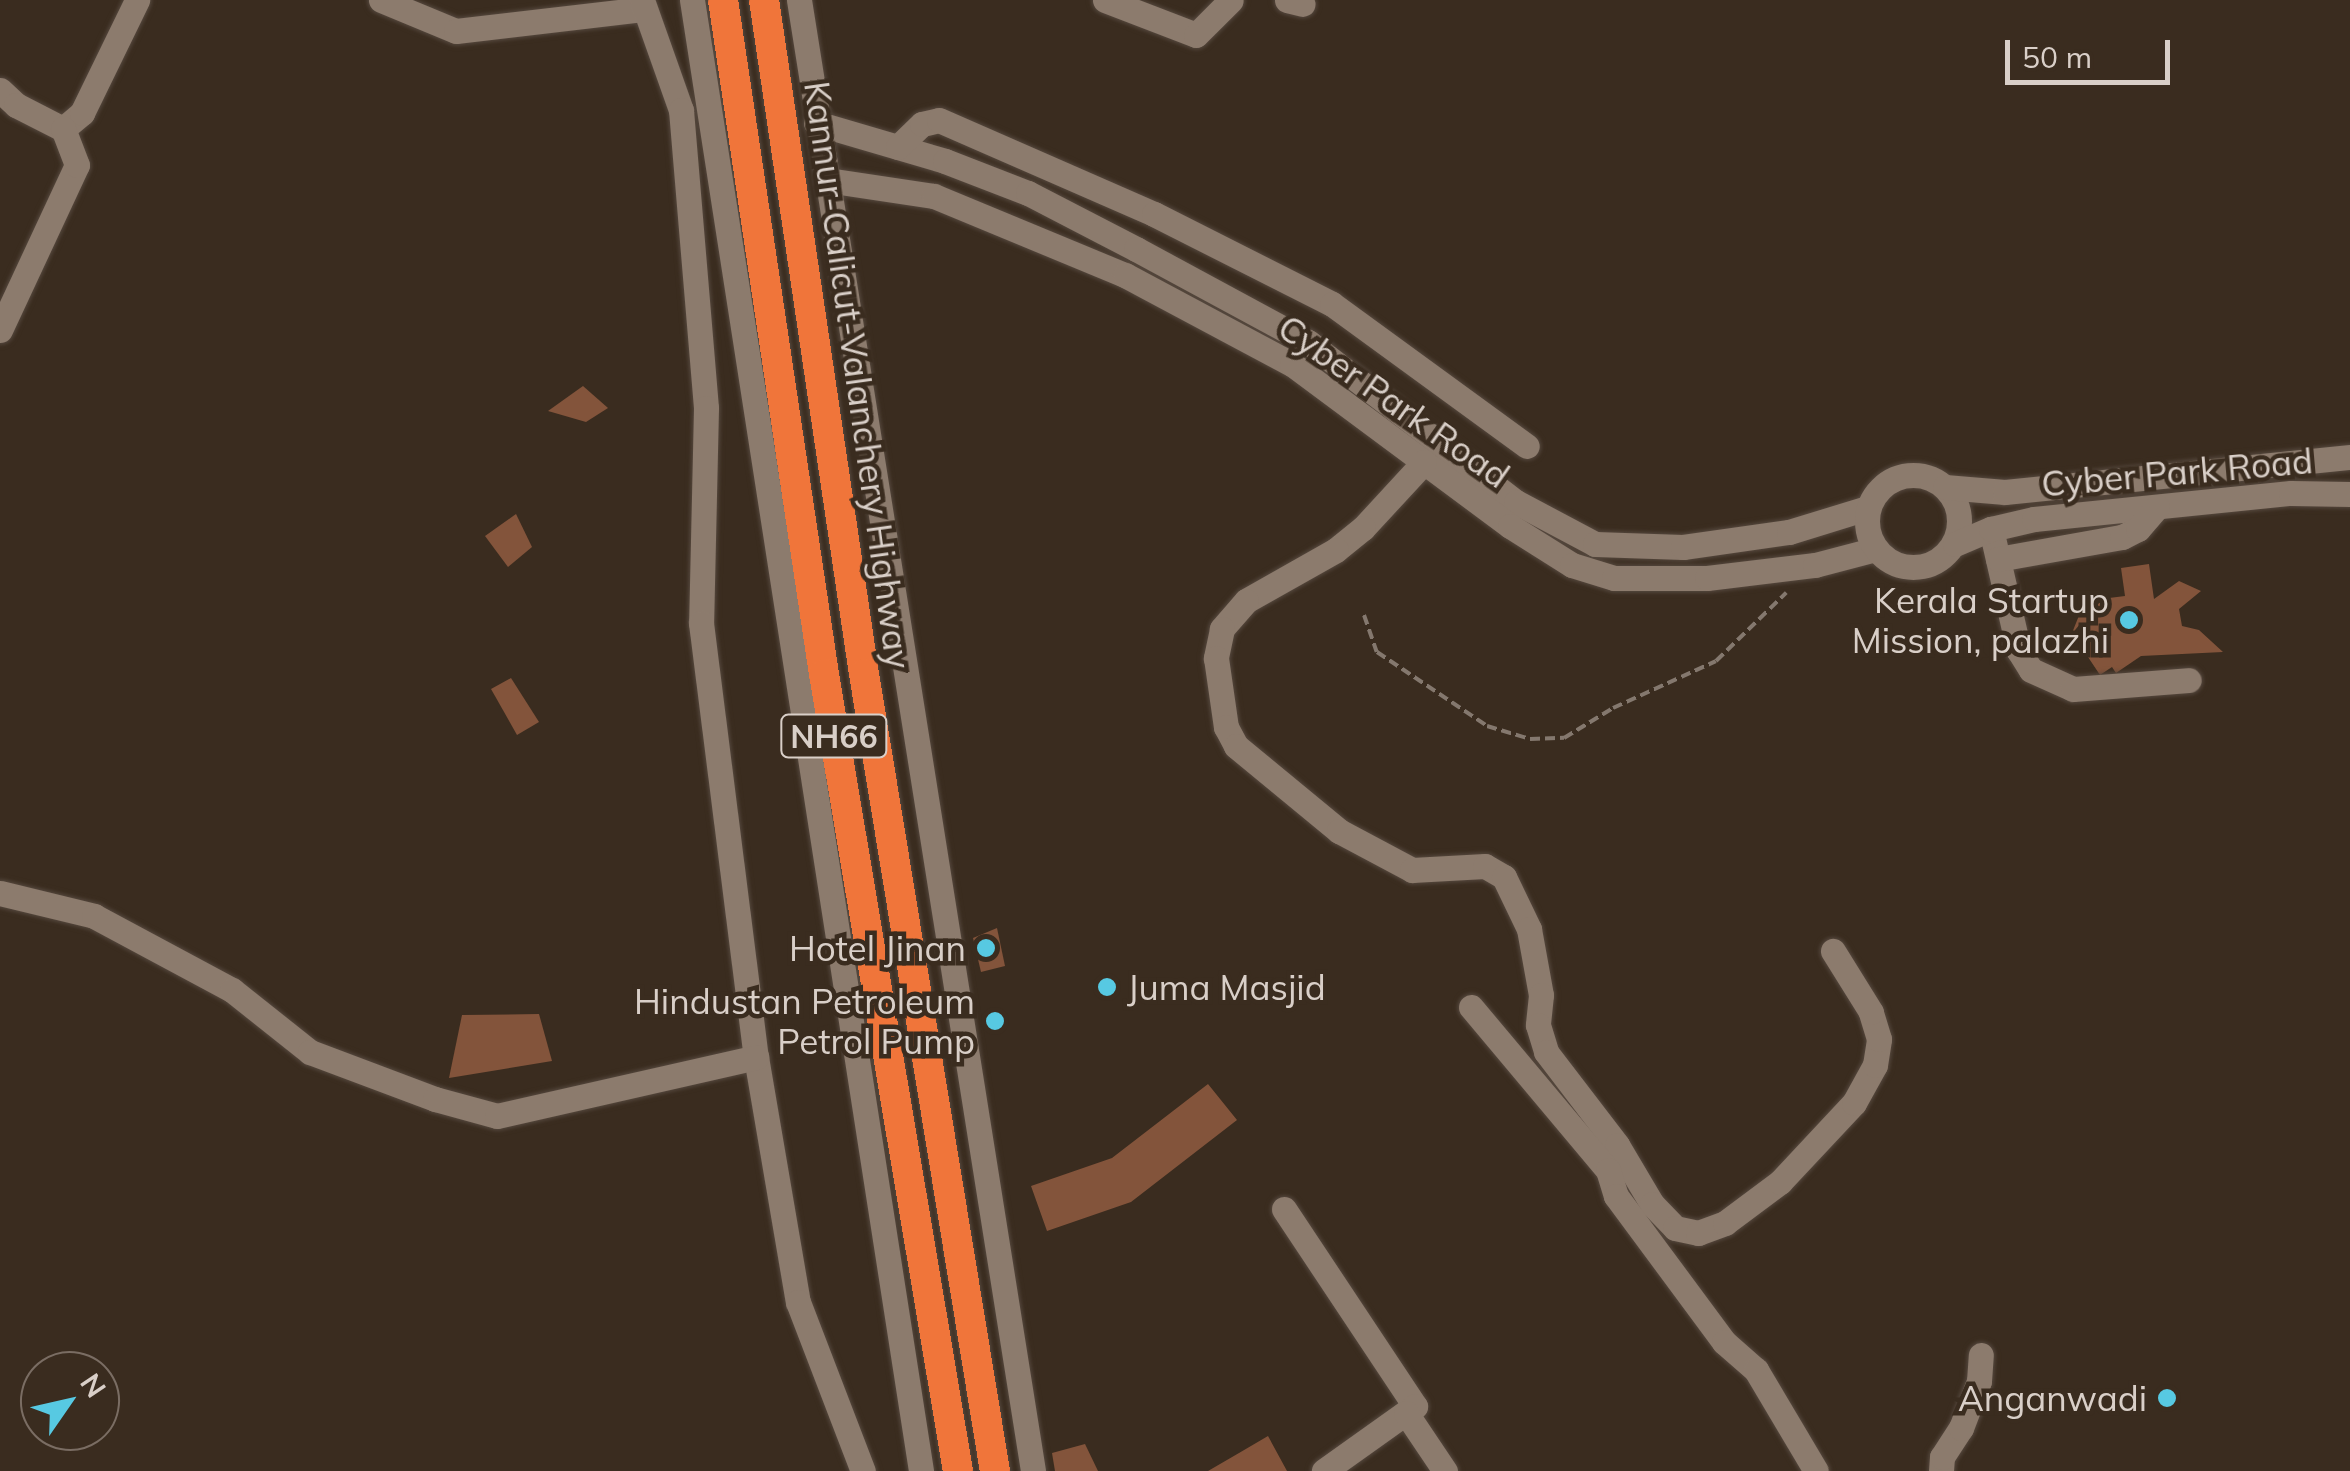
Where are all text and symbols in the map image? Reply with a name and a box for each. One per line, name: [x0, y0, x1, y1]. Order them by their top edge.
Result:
scale bar: [2010, 20, 2175, 82]
text: 50 m: [2022, 38, 2092, 76]
street label: Kannur-Calicut-Valanchery Highway: [796, 79, 920, 671]
street label: Cyber Park Road: [1270, 306, 1518, 496]
street label: Cyber Park Road: [2040, 439, 2314, 505]
place label: Kerala Startup Mission, palazhi: [1852, 579, 2109, 661]
marker: Kerala Startup Mission, palazhi: [2118, 609, 2140, 631]
road number: NH66: [779, 709, 889, 763]
place label: Hotel Jinan: [789, 927, 966, 969]
marker: Hotel Jinan: [975, 937, 997, 959]
place label: Juma Masjid: [1127, 966, 1326, 1008]
marker: Juma Masjid: [1096, 976, 1118, 998]
place label: Hindustan Petroleum Petrol Pump: [634, 980, 975, 1062]
marker: Hindustan Petroleum Petrol Pump: [984, 1010, 1006, 1032]
north arrow: [20, 1351, 120, 1451]
text: N: [73, 1367, 114, 1404]
place label: Anganwadi: [1958, 1377, 2147, 1419]
marker: Anganwadi: [2156, 1387, 2178, 1409]

